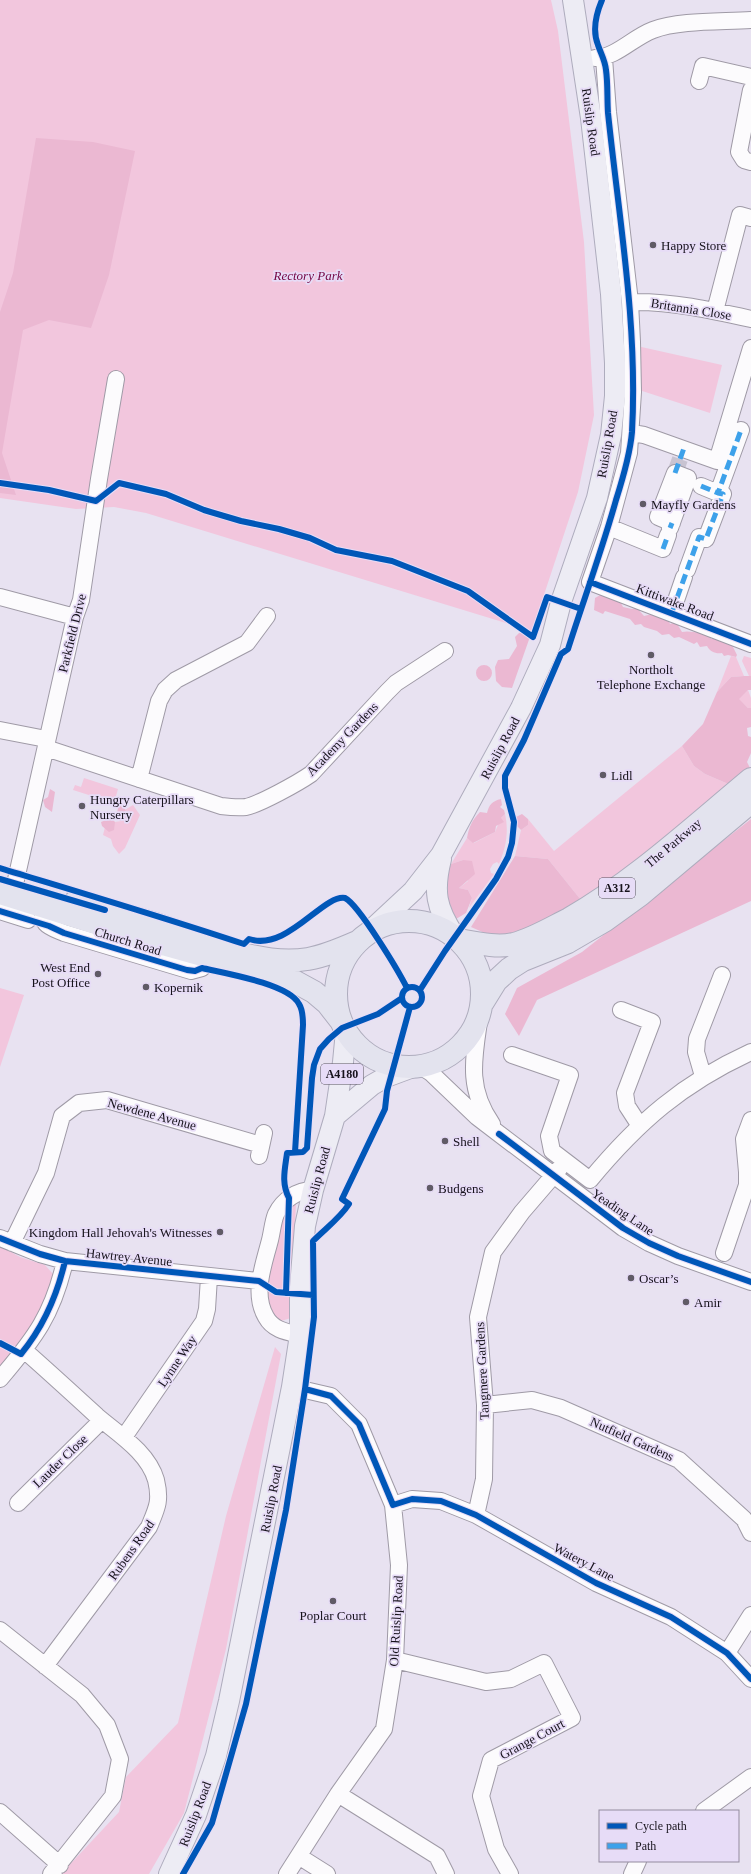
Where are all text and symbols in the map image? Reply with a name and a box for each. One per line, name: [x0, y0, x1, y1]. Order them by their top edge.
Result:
street label: Ruislip Road: [579, 87, 603, 157]
place label: Happy Store: [661, 238, 727, 253]
marker: Happy Store: [648, 240, 658, 250]
park label: Rectory Park: [273, 268, 343, 283]
street label: Britannia Close: [650, 295, 733, 323]
street label: Ruislip Road: [594, 409, 620, 479]
place label: Mayfly Gardens: [651, 497, 736, 512]
marker: Mayfly Gardens: [638, 499, 648, 509]
street label: Kittiwake Road: [634, 580, 716, 624]
street label: Parkfield Drive: [55, 592, 89, 674]
marker: Northolt Telephone Exchange: [646, 650, 656, 660]
place label: Northolt Telephone Exchange: [597, 662, 705, 692]
street label: Academy Gardens: [303, 699, 381, 779]
street label: Ruislip Road: [477, 714, 523, 782]
place label: Lidl: [611, 768, 633, 783]
marker: Lidl: [598, 770, 608, 780]
place label: Hungry Caterpillars Nursery: [90, 792, 194, 822]
marker: Hungry Caterpillars Nursery: [77, 801, 87, 811]
street label: The Parkway: [642, 815, 705, 871]
road number: A312: [599, 878, 635, 898]
street label: Church Road: [93, 924, 164, 958]
place label: West End Post Office: [31, 960, 90, 990]
marker: West End Post Office: [93, 969, 103, 979]
place label: Kopernik: [154, 980, 204, 995]
marker: Kopernik: [141, 982, 151, 992]
road number: A4180: [321, 1064, 363, 1084]
street label: Newdene Avenue: [106, 1095, 198, 1133]
place label: Shell: [453, 1134, 480, 1149]
marker: Shell: [440, 1136, 450, 1146]
street label: Ruislip Road: [301, 1145, 333, 1215]
place label: Budgens: [438, 1181, 484, 1196]
marker: Budgens: [425, 1183, 435, 1193]
street label: Yeading Lane: [589, 1186, 657, 1238]
place label: Kingdom Hall Jehovah's Witnesses: [29, 1225, 212, 1240]
marker: Kingdom Hall Jehovah's Witnesses: [215, 1227, 225, 1237]
street label: Hawtrey Avenue: [85, 1245, 173, 1269]
place label: Oscar’s: [639, 1271, 678, 1286]
marker: Oscar’s: [626, 1273, 636, 1283]
place label: Amir: [694, 1295, 722, 1310]
marker: Amir: [681, 1297, 691, 1307]
street label: Tangmere Gardens: [472, 1321, 492, 1421]
street label: Lynne Way: [154, 1332, 200, 1390]
street label: Nutfield Gardens: [588, 1414, 676, 1464]
street label: Lauder Close: [30, 1431, 90, 1491]
street label: Ruislip Road: [257, 1464, 285, 1534]
street label: Rubens Road: [105, 1517, 157, 1583]
street label: Watery Lane: [551, 1540, 617, 1584]
street label: Old Ruislip Road: [386, 1575, 406, 1667]
marker: Poplar Court: [328, 1596, 338, 1606]
place label: Poplar Court: [300, 1608, 367, 1623]
street label: Grange Court: [497, 1716, 567, 1762]
street label: Ruislip Road: [176, 1779, 214, 1849]
legend: [599, 1810, 739, 1862]
text: Cycle path: [635, 1819, 687, 1833]
text: Path: [635, 1839, 656, 1853]

